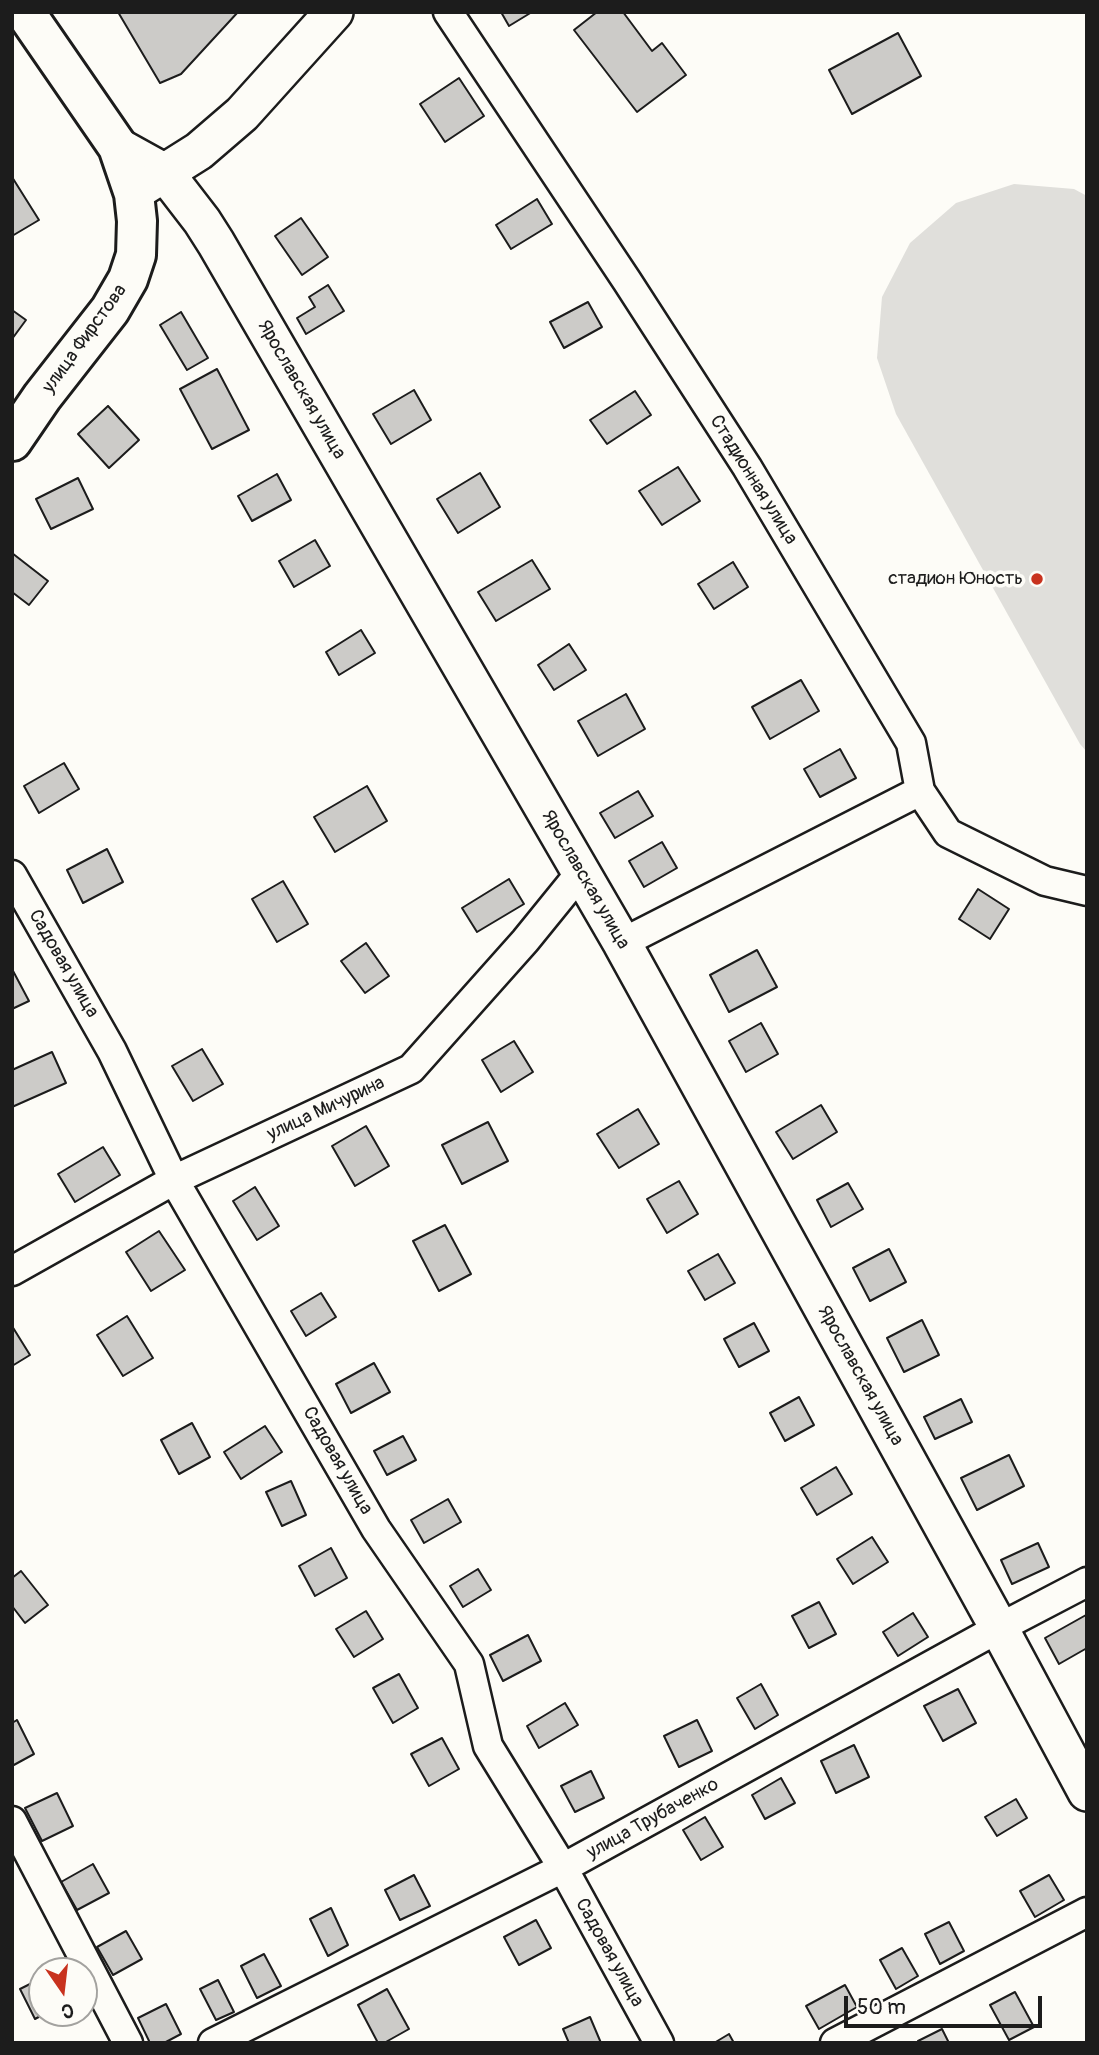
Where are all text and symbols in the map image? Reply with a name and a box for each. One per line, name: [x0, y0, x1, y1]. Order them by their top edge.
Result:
street label: улица Фирстова: [38, 280, 132, 398]
street label: Ярославская улица: [252, 316, 350, 464]
street label: Стадионная улица: [704, 411, 802, 549]
place label: стадион Юность: [888, 568, 1023, 590]
marker: стадион Юность: [1029, 571, 1045, 587]
street label: Ярославская улица: [536, 806, 634, 954]
street label: Садовая улица: [23, 906, 103, 1022]
street label: улица Мичурина: [264, 1072, 388, 1146]
street label: Ярославская улица: [812, 1302, 908, 1450]
street label: Садовая улица: [297, 1403, 377, 1519]
street label: улица Трубаченко: [583, 1773, 723, 1865]
street label: Садовая улица: [570, 1895, 648, 2011]
north arrow: [28, 1957, 98, 2027]
scale bar: [847, 1982, 1045, 2026]
text: 50 m: [857, 1994, 906, 2021]
text: С: [59, 1997, 76, 2023]

